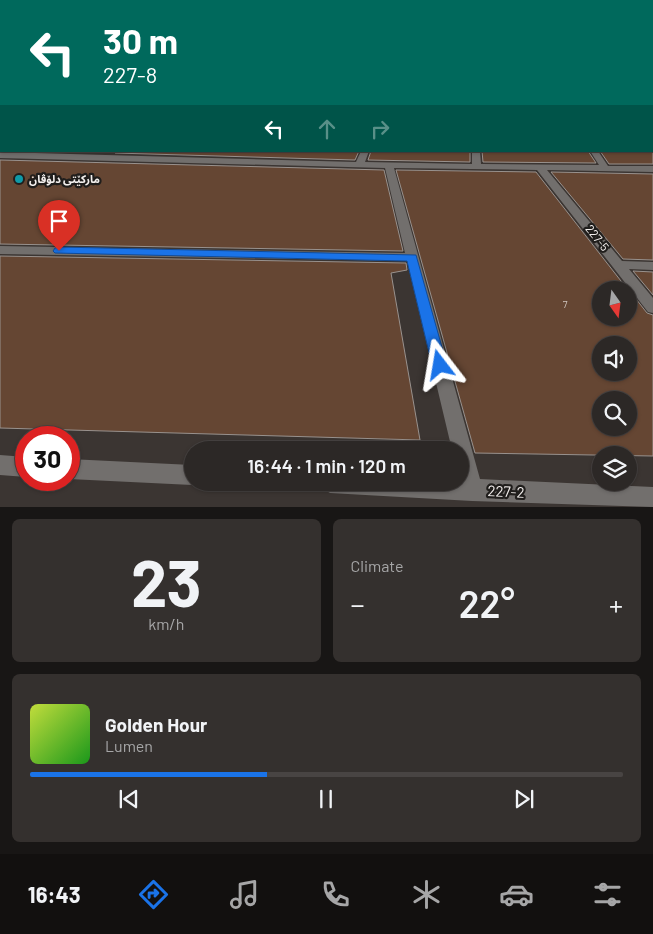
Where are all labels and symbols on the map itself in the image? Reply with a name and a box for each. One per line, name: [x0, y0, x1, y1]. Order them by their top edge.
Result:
place label: ماركێتی دلۆڤان: [29, 172, 100, 186]
marker: ماركێتی دلۆڤان: [13, 173, 25, 185]
pin: [38, 200, 80, 251]
street label: 227-5: [583, 222, 612, 253]
north arrow: [592, 281, 638, 326]
house number: 7: [563, 298, 568, 310]
position arrow: [413, 338, 465, 390]
speed limit sign: 30: [15, 426, 80, 491]
street label: 227-2: [487, 481, 525, 501]

